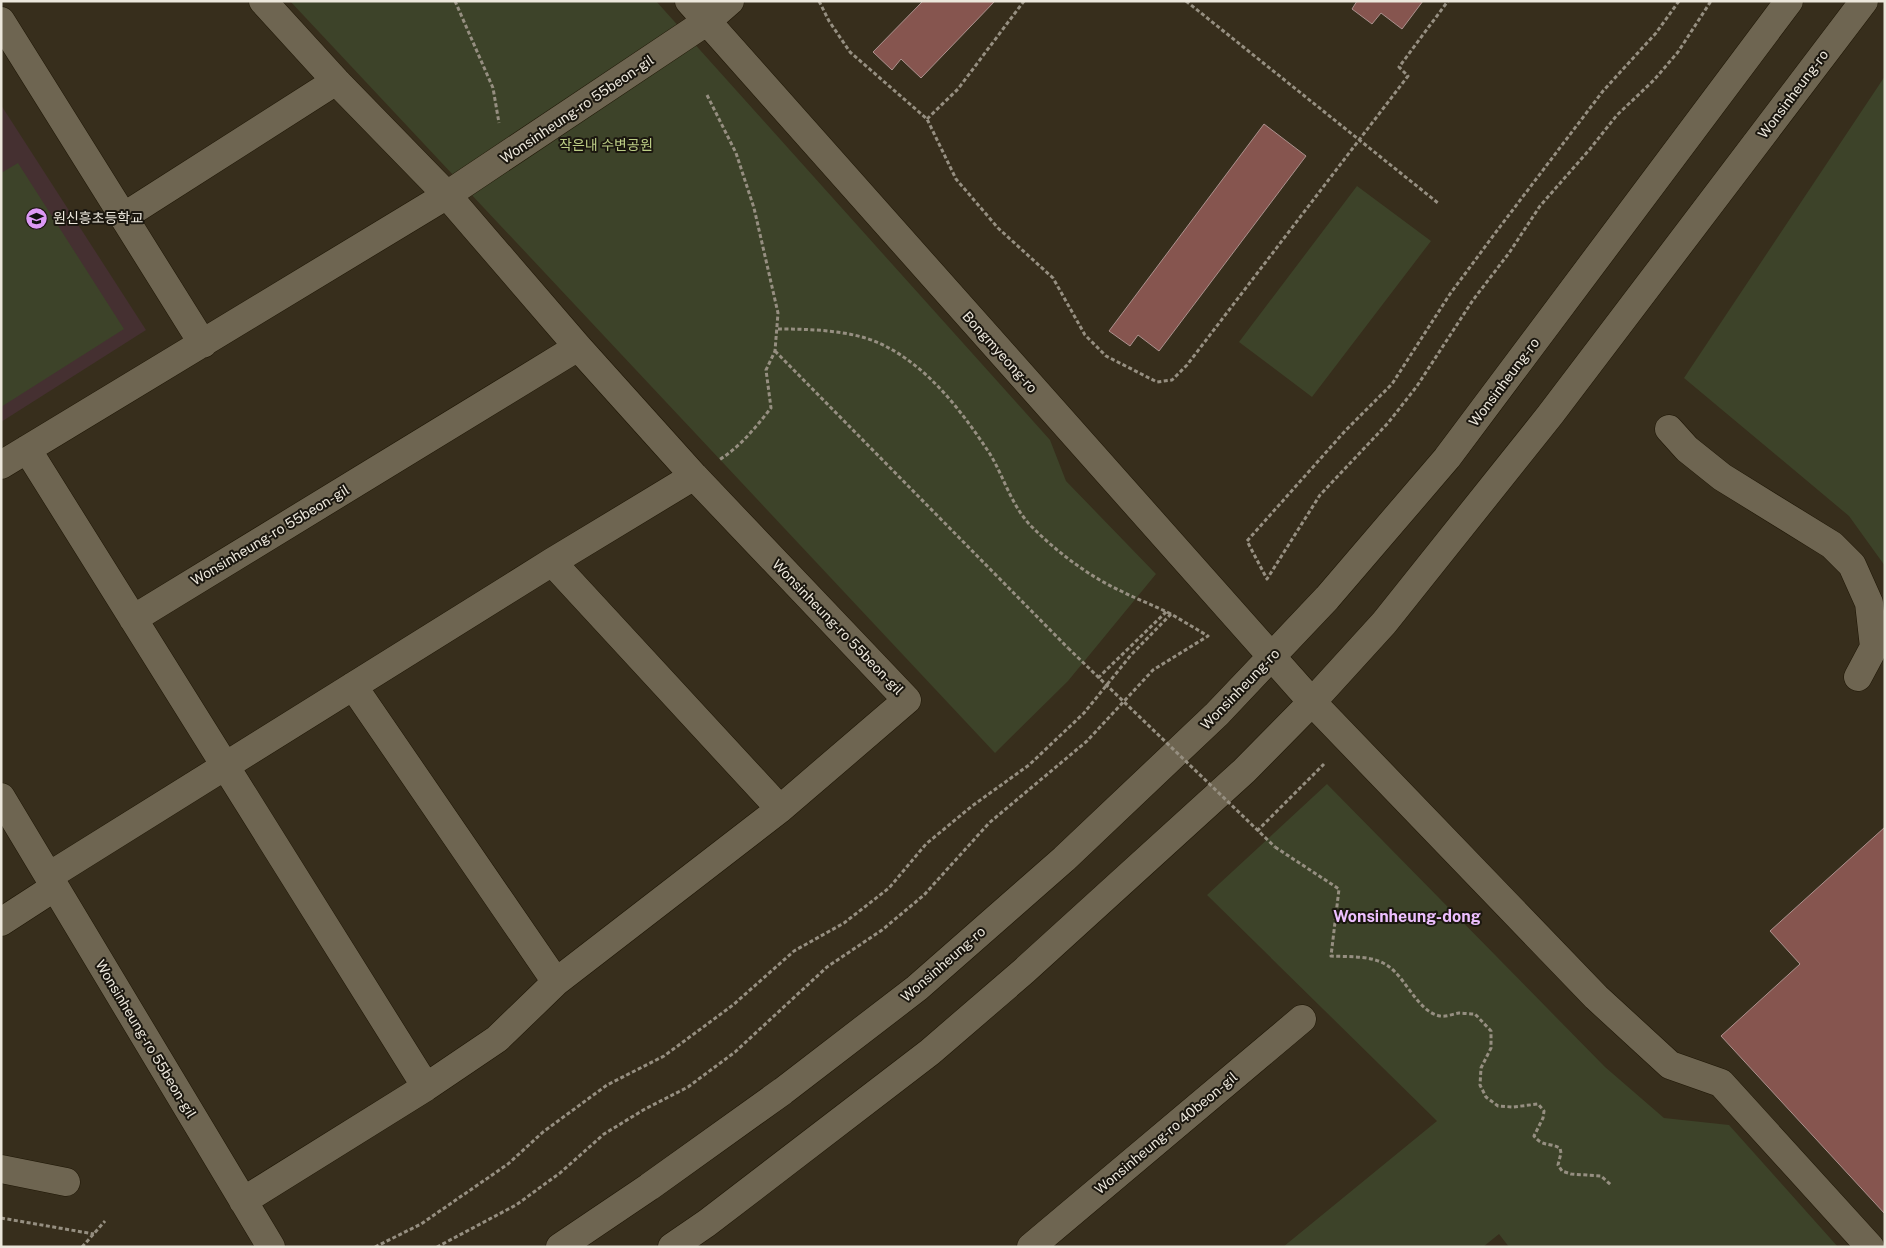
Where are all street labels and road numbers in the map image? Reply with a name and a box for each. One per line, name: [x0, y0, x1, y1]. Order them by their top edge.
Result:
street label: Wonsinheung-ro: [1755, 47, 1831, 141]
street label: Wonsinheung-ro 55beon-gil: [497, 52, 657, 166]
street label: Bongmyeong-ro: [959, 308, 1041, 396]
street label: Wonsinheung-ro: [1466, 335, 1542, 429]
street label: Wonsinheung-ro 55beon-gil: [188, 481, 352, 589]
street label: Wonsinheung-ro 55beon-gil: [769, 556, 907, 698]
street label: Wonsinheung-ro: [1197, 645, 1283, 733]
street label: Wonsinheung-ro: [898, 923, 988, 1005]
street label: Wonsinheung-ro 55beon-gil: [92, 957, 200, 1121]
street label: Wonsinheung-ro 40beon-gil: [1092, 1069, 1240, 1197]

